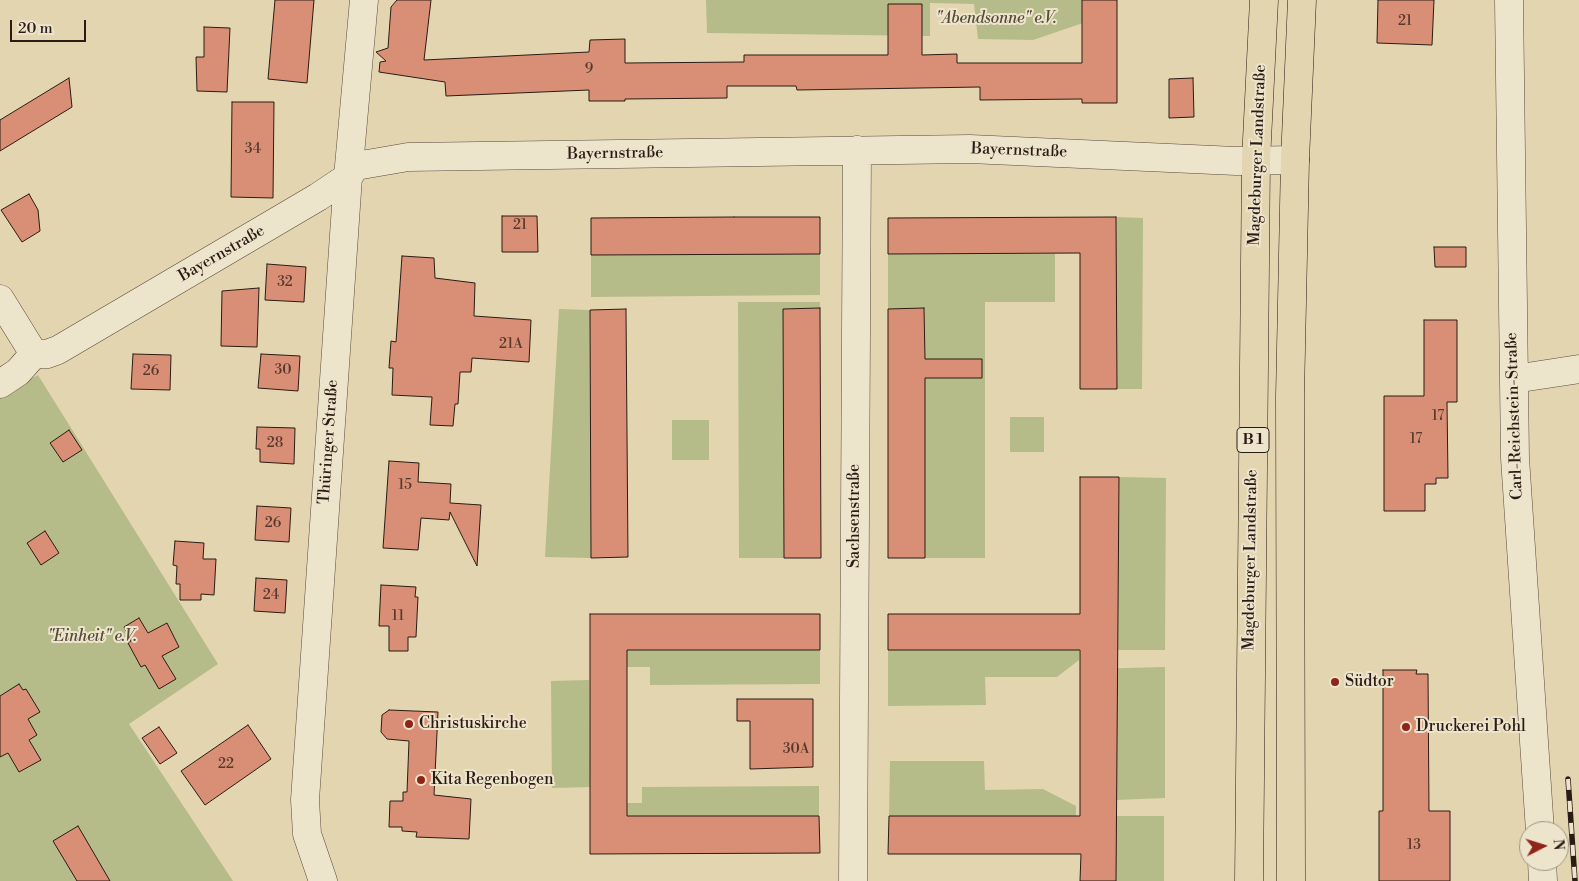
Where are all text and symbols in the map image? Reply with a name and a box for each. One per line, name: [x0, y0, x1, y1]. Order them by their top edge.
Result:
park label: "Abendsonne" e.V.: [936, 9, 1056, 29]
scale bar: [12, 10, 89, 42]
house number: 21: [1398, 14, 1412, 30]
text: 20 m: [18, 19, 53, 38]
house number: 9: [585, 62, 593, 78]
street label: Magdeburger Landstraße: [1245, 64, 1271, 246]
street label: Bayernstraße: [971, 140, 1067, 162]
house number: 34: [245, 142, 261, 158]
street label: Bayernstraße: [567, 144, 663, 164]
house number: 21: [513, 218, 527, 234]
street label: Bayernstraße: [175, 222, 269, 286]
house number: 32: [277, 275, 293, 291]
street label: Carl-Reichstein-Straße: [1502, 332, 1528, 500]
house number: 21A: [499, 337, 523, 353]
house number: 30: [274, 363, 292, 379]
house number: 26: [143, 364, 159, 380]
street label: Thüringer Straße: [315, 379, 343, 505]
house number: 17: [1432, 409, 1444, 425]
road number: B 1: [1237, 428, 1269, 452]
house number: 17: [1410, 432, 1422, 448]
house number: 28: [267, 436, 283, 452]
street label: Sachsenstraße: [845, 464, 865, 568]
street label: Magdeburger Landstraße: [1240, 469, 1262, 651]
house number: 15: [398, 478, 412, 494]
house number: 26: [265, 516, 281, 532]
house number: 24: [263, 588, 279, 604]
house number: 11: [392, 609, 404, 625]
park label: "Einheit" e.V.: [47, 627, 137, 647]
place label: Südtor: [1345, 672, 1394, 692]
marker: Südtor: [1329, 676, 1341, 688]
place label: Christuskirche: [419, 714, 527, 734]
place label: Druckerei Pohl: [1416, 717, 1526, 737]
marker: Christuskirche: [403, 718, 415, 730]
marker: Druckerei Pohl: [1400, 721, 1412, 733]
house number: 30A: [783, 742, 809, 758]
house number: 22: [218, 757, 234, 773]
place label: Kita Regenbogen: [431, 770, 554, 790]
marker: Kita Regenbogen: [415, 774, 427, 786]
north arrow: [1519, 821, 1569, 871]
house number: 13: [1407, 838, 1421, 854]
text: N: [1548, 838, 1567, 851]

